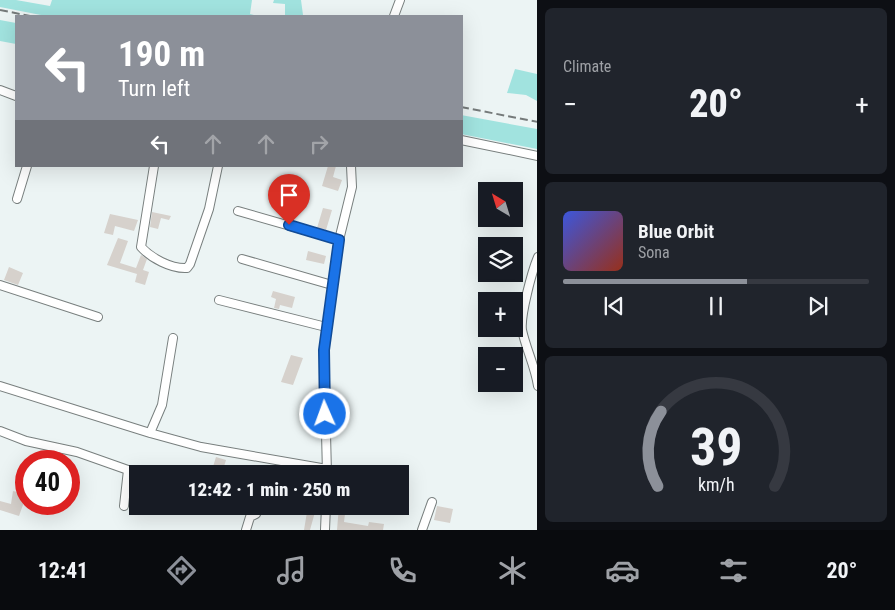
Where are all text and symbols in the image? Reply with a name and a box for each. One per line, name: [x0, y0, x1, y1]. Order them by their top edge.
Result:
text: 190 m: [118, 34, 205, 75]
icon: left: [35, 35, 100, 100]
text: Climate: [563, 57, 611, 76]
text: Turn left: [118, 76, 190, 101]
text: 20°: [689, 82, 743, 126]
text: −: [563, 88, 577, 121]
text: +: [855, 88, 869, 121]
icon: left: [146, 130, 174, 158]
icon: ahead: [199, 130, 227, 158]
icon: ahead: [252, 130, 280, 158]
icon: right: [305, 130, 333, 158]
pin: [268, 174, 310, 225]
icon: arrive: [275, 181, 303, 209]
north arrow: [478, 182, 522, 228]
map controls: [478, 182, 523, 392]
text: Blue Orbit: [638, 220, 714, 243]
button: layers: [478, 237, 523, 282]
text: Sona: [638, 243, 670, 262]
button: +: [478, 292, 523, 337]
icon: previous: [600, 292, 628, 320]
icon: pause: [702, 292, 730, 320]
icon: next: [804, 292, 832, 320]
button: −: [478, 347, 523, 392]
position arrow: [298, 387, 350, 439]
text: 39: [690, 417, 742, 478]
speed limit sign: 40: [15, 450, 80, 515]
text: km/h: [698, 474, 734, 495]
text: 12:42 · 1 min · 250 m: [188, 478, 350, 501]
icon: directions: [164, 553, 199, 588]
icon: music: [274, 553, 309, 588]
icon: phone: [385, 553, 420, 588]
icon: climate: [495, 553, 530, 588]
icon: car: [605, 553, 640, 588]
icon: filters: [716, 553, 751, 588]
text: 12:41: [38, 558, 88, 583]
text: 20°: [826, 558, 857, 583]

